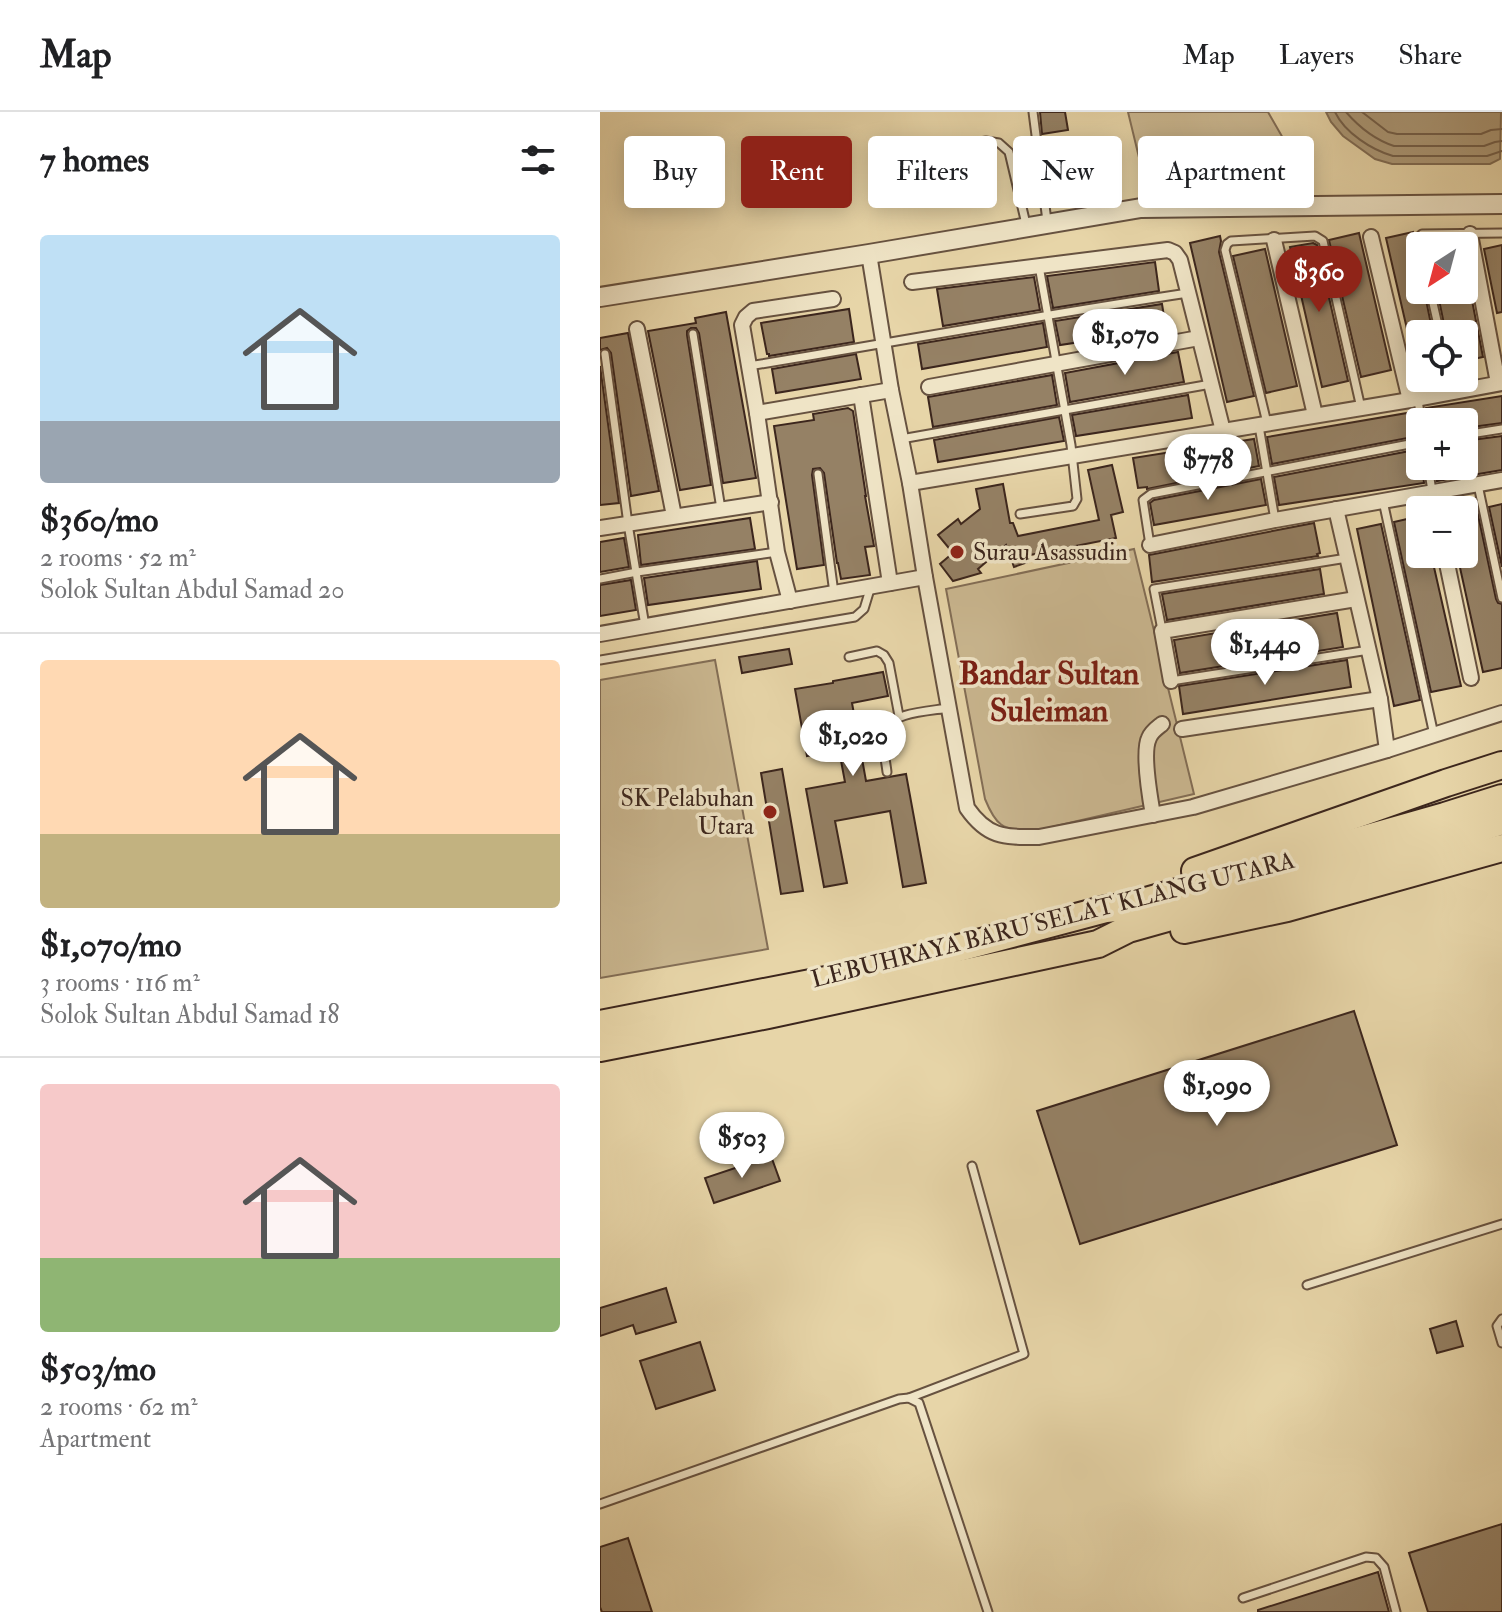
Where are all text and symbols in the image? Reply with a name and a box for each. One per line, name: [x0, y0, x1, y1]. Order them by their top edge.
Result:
text: Map: [40, 31, 111, 79]
text: Map: [1182, 38, 1235, 73]
text: Layers: [1279, 38, 1354, 73]
text: Share: [1398, 38, 1462, 73]
chip: Buy: [624, 136, 725, 208]
chip: Rent: [741, 136, 852, 208]
chip: Filters: [868, 136, 997, 208]
chip: New: [1013, 136, 1122, 208]
chip: Apartment: [1138, 136, 1314, 208]
icon: filters: [516, 138, 560, 182]
text: 7 homes: [40, 139, 149, 182]
north arrow: [1406, 232, 1478, 304]
map controls: [1406, 232, 1478, 568]
pin: $360: [1272, 246, 1366, 314]
text: $360: [1293, 256, 1345, 288]
icon: home: [228, 287, 372, 431]
pin: $1,070: [1060, 309, 1190, 377]
text: $1,070: [1091, 319, 1159, 351]
button: locate: [1406, 320, 1478, 392]
button: +: [1406, 408, 1478, 480]
pin: $778: [1161, 434, 1255, 502]
text: $778: [1183, 444, 1233, 476]
button: −: [1406, 496, 1478, 568]
text: $360/mo: [40, 499, 158, 542]
place label: Surau Asassudin: [973, 537, 1128, 568]
text: 2 rooms · 52 m²: [40, 542, 196, 574]
marker: Surau Asassudin: [948, 543, 966, 561]
text: Solok Sultan Abdul Samad 20: [40, 574, 344, 606]
pin: $1,440: [1200, 619, 1330, 687]
text: $1,440: [1229, 629, 1301, 661]
district label: Bandar Sultan Suleiman: [959, 654, 1140, 731]
pin: $1,020: [788, 710, 918, 778]
icon: home: [228, 712, 372, 856]
text: $1,020: [818, 720, 888, 752]
place label: SK Pelabuhan Utara: [620, 783, 755, 842]
marker: SK Pelabuhan Utara: [761, 803, 779, 821]
street label: LEBUHRAYA BARU SELAT KLANG UTARA: [808, 845, 1298, 995]
text: $1,070/mo: [40, 924, 181, 967]
text: 3 rooms · 116 m²: [40, 967, 200, 999]
text: Solok Sultan Abdul Samad 18: [40, 999, 339, 1031]
pin: $1,090: [1152, 1060, 1282, 1128]
text: $1,090: [1182, 1070, 1252, 1102]
pin: $503: [695, 1112, 789, 1180]
text: $503: [717, 1122, 767, 1154]
icon: home: [228, 1136, 372, 1280]
text: $503/mo: [40, 1348, 156, 1391]
text: 2 rooms · 62 m²: [40, 1391, 198, 1423]
text: Apartment: [40, 1423, 151, 1455]

